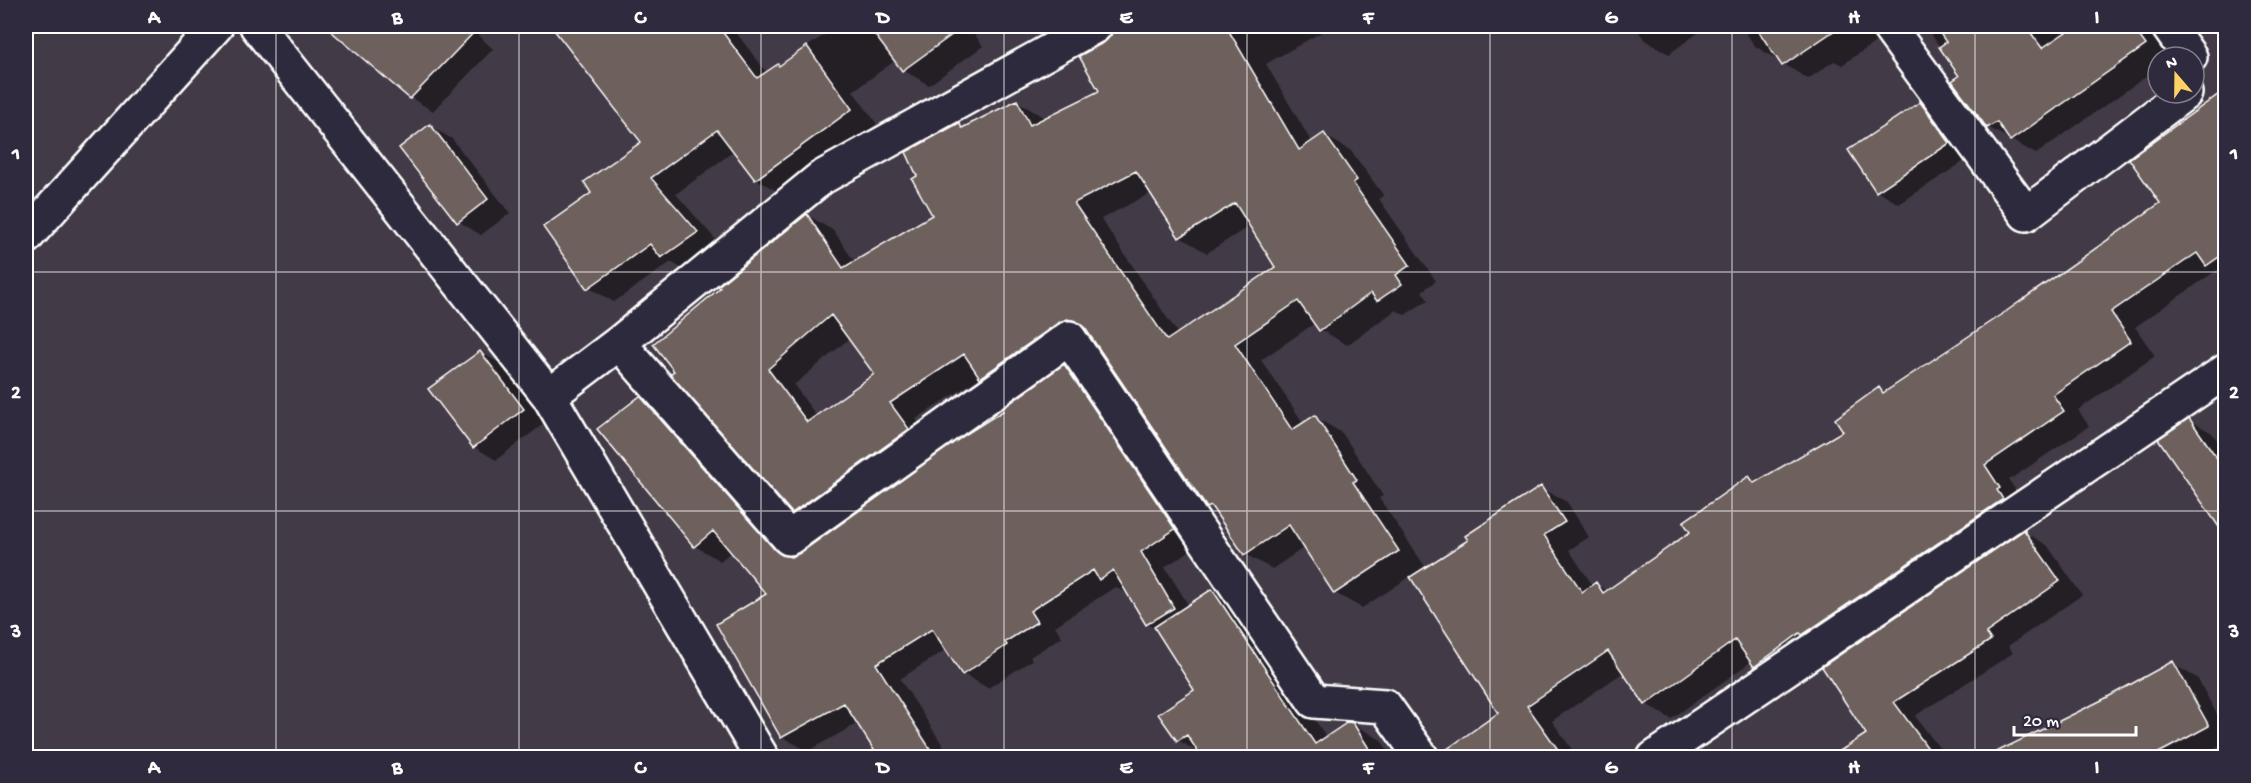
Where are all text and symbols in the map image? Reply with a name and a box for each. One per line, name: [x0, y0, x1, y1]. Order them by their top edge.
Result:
text: A: [147, 8, 162, 31]
text: B: [391, 8, 403, 31]
text: C: [634, 8, 648, 31]
text: D: [874, 8, 890, 31]
text: E: [1120, 8, 1134, 31]
text: F: [1362, 8, 1375, 31]
text: G: [1605, 8, 1619, 31]
text: H: [1848, 8, 1860, 31]
text: I: [2095, 8, 2100, 31]
north arrow: [2146, 45, 2206, 105]
text: N: [2164, 53, 2181, 75]
text: 1: [11, 144, 20, 167]
text: 1: [2229, 144, 2238, 167]
text: 2: [11, 383, 21, 406]
text: 2: [2229, 383, 2239, 406]
text: 3: [10, 622, 21, 645]
text: 3: [2228, 622, 2239, 645]
scale bar: [2014, 699, 2136, 737]
text: 20 m: [2023, 712, 2059, 733]
text: A: [147, 758, 162, 781]
text: B: [391, 758, 403, 781]
text: C: [634, 758, 648, 781]
text: D: [874, 758, 890, 781]
text: E: [1120, 758, 1134, 781]
text: F: [1362, 758, 1375, 781]
text: G: [1605, 758, 1619, 781]
text: H: [1848, 758, 1860, 781]
text: I: [2095, 758, 2100, 781]

